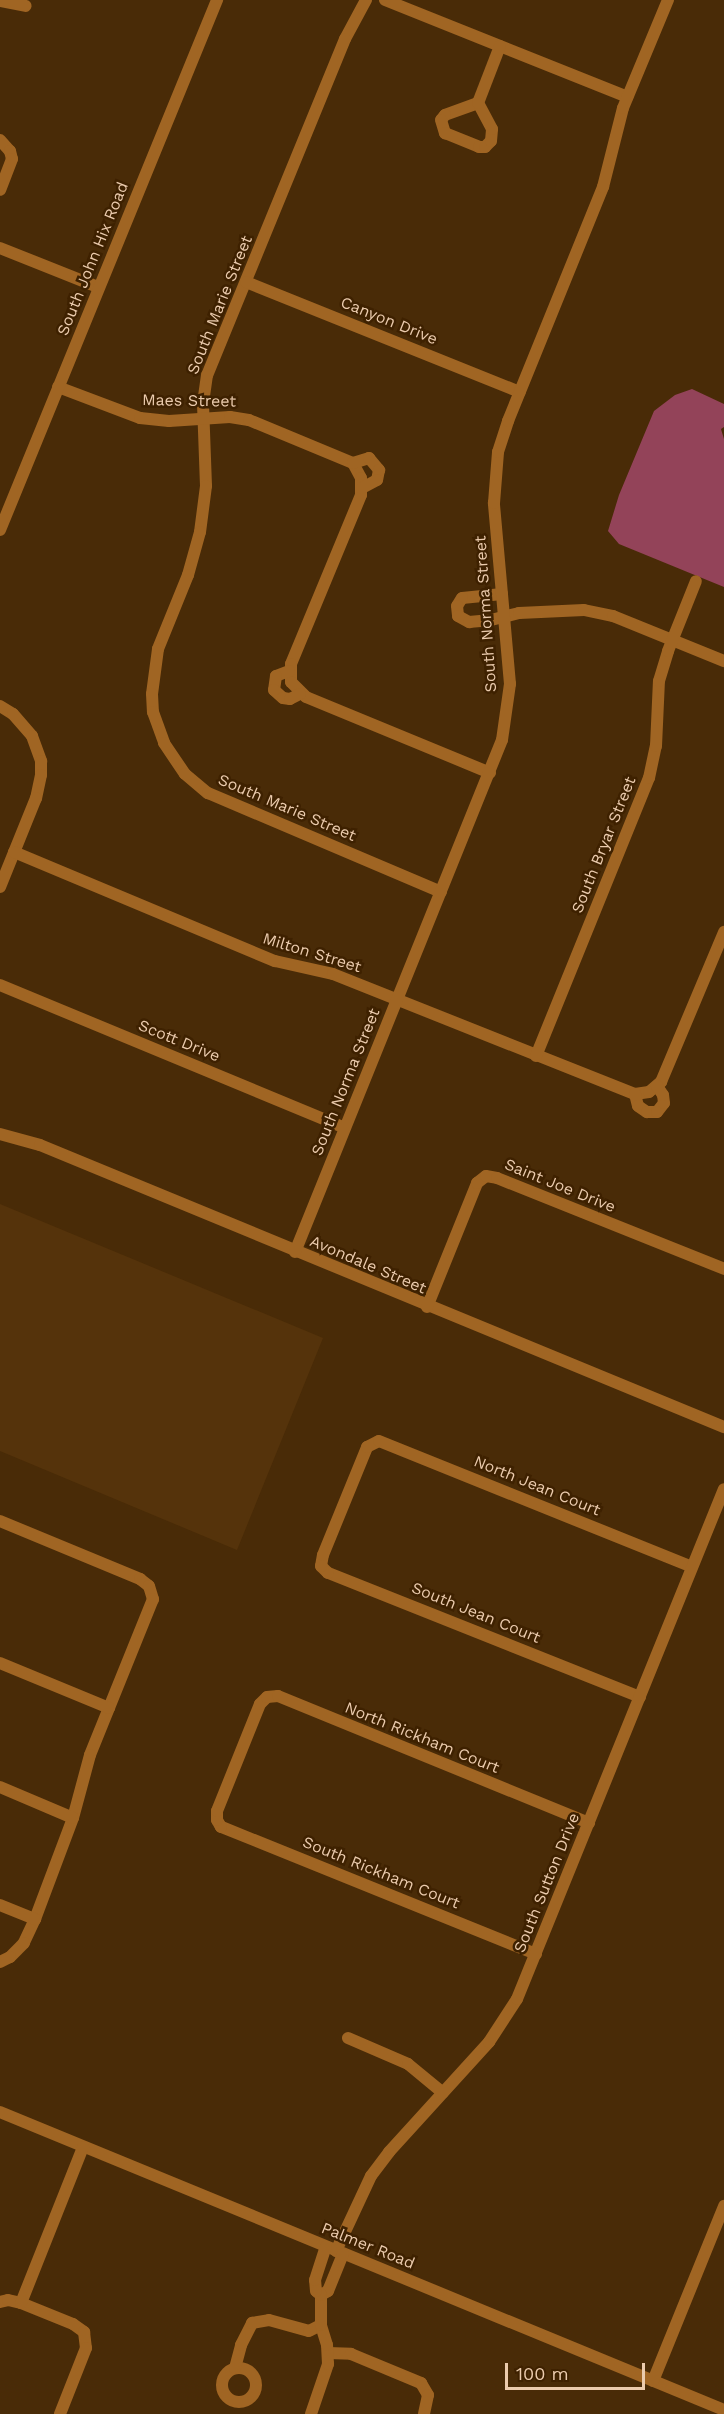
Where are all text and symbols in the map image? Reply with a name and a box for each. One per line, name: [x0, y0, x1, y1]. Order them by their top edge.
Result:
street label: South John Hix Road: [53, 179, 133, 339]
street label: South Marie Street: [183, 233, 257, 377]
street label: Canyon Drive: [338, 293, 440, 349]
street label: Maes Street: [142, 391, 236, 411]
street label: South Norma Street: [471, 535, 501, 693]
street label: South Marie Street: [215, 770, 359, 846]
street label: South Bryar Street: [568, 774, 640, 916]
street label: Milton Street: [260, 929, 364, 977]
street label: South Norma Street: [308, 1005, 384, 1159]
street label: Scott Drive: [135, 1016, 223, 1066]
street label: Saint Joe Drive: [502, 1155, 618, 1217]
street label: Avondale Street: [307, 1232, 429, 1298]
street label: North Jean Court: [471, 1452, 603, 1520]
street label: South Jean Court: [409, 1578, 543, 1648]
street label: North Rickham Court: [342, 1698, 502, 1778]
street label: South Sutton Drive: [510, 1810, 584, 1956]
street label: South Rickham Court: [300, 1833, 462, 1913]
street label: Palmer Road: [318, 2219, 418, 2273]
scale bar: [508, 2351, 648, 2389]
text: 100 m: [516, 2363, 569, 2384]

